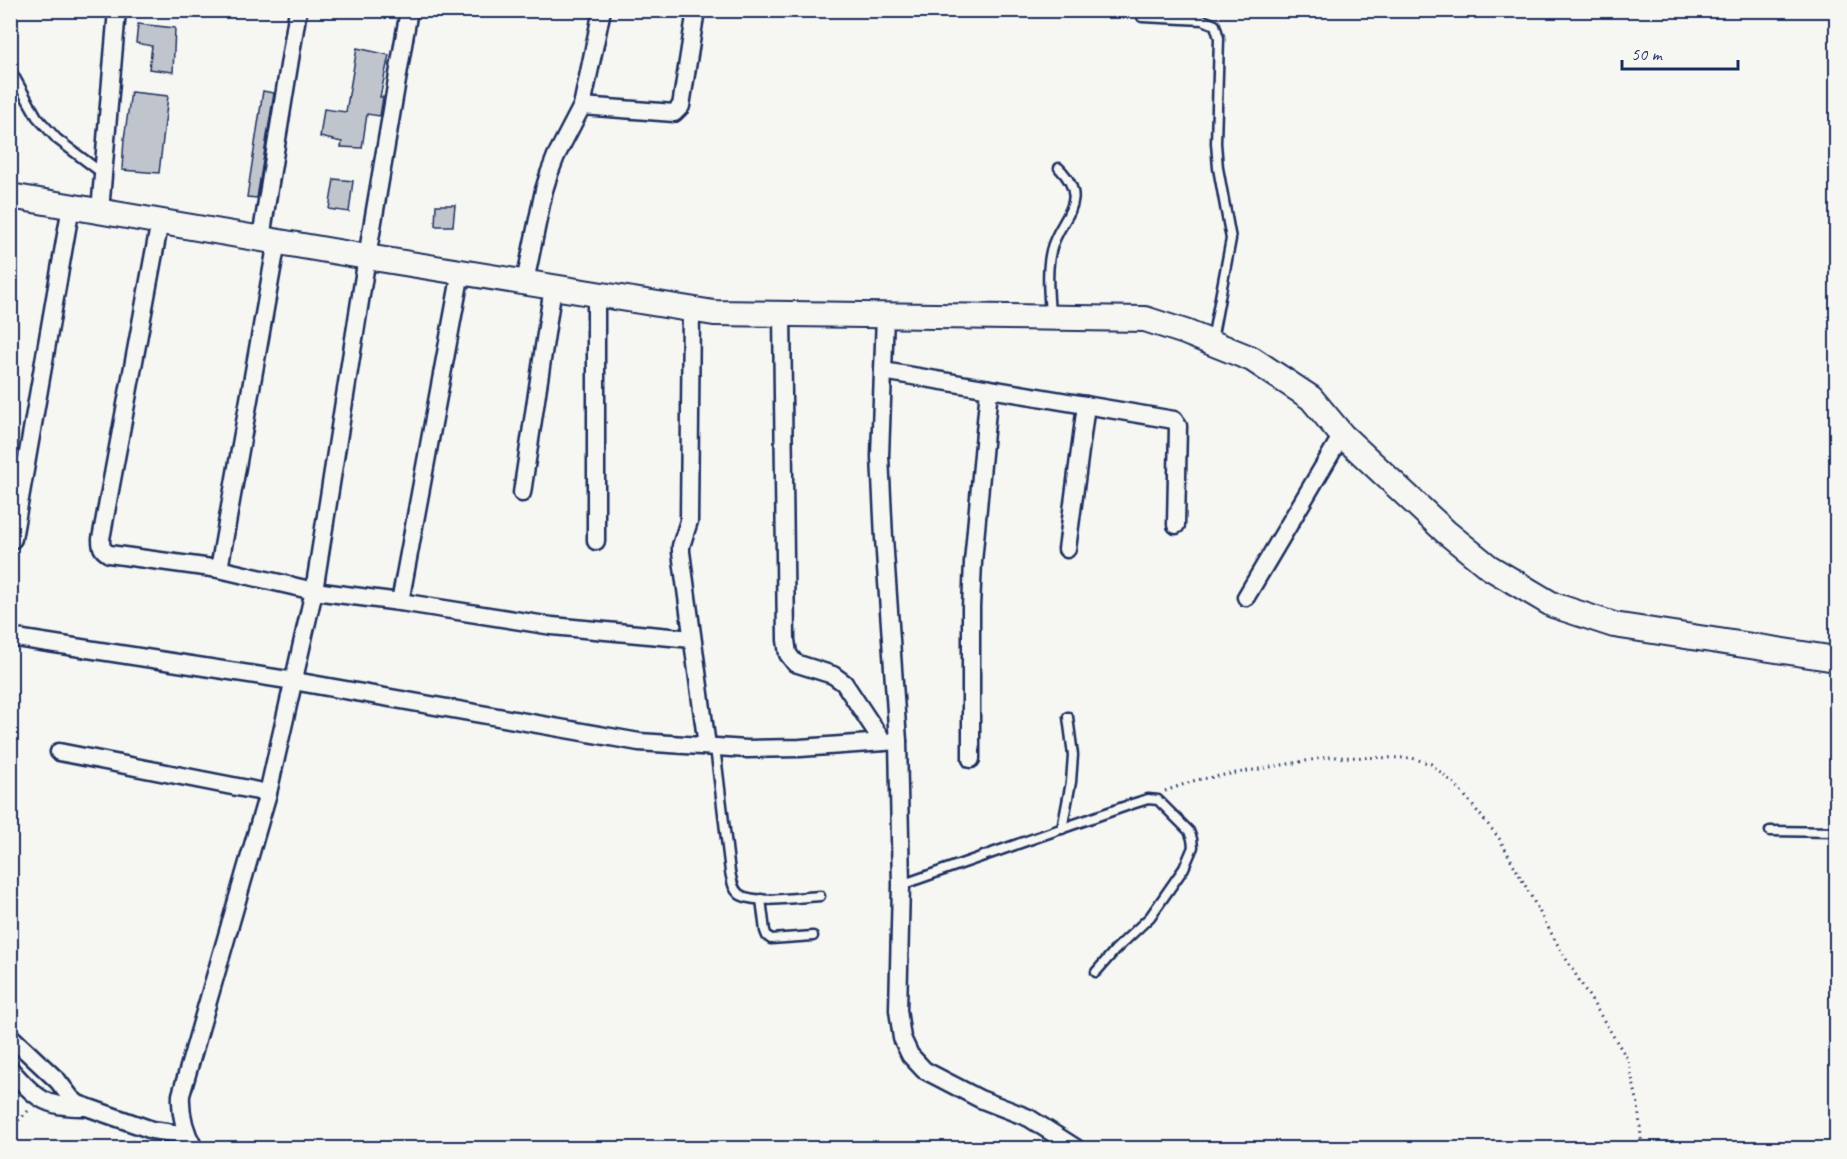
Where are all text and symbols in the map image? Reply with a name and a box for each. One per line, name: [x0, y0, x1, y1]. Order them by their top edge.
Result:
scale bar: [1622, 33, 1738, 71]
text: 50 m: [1631, 43, 1664, 65]

